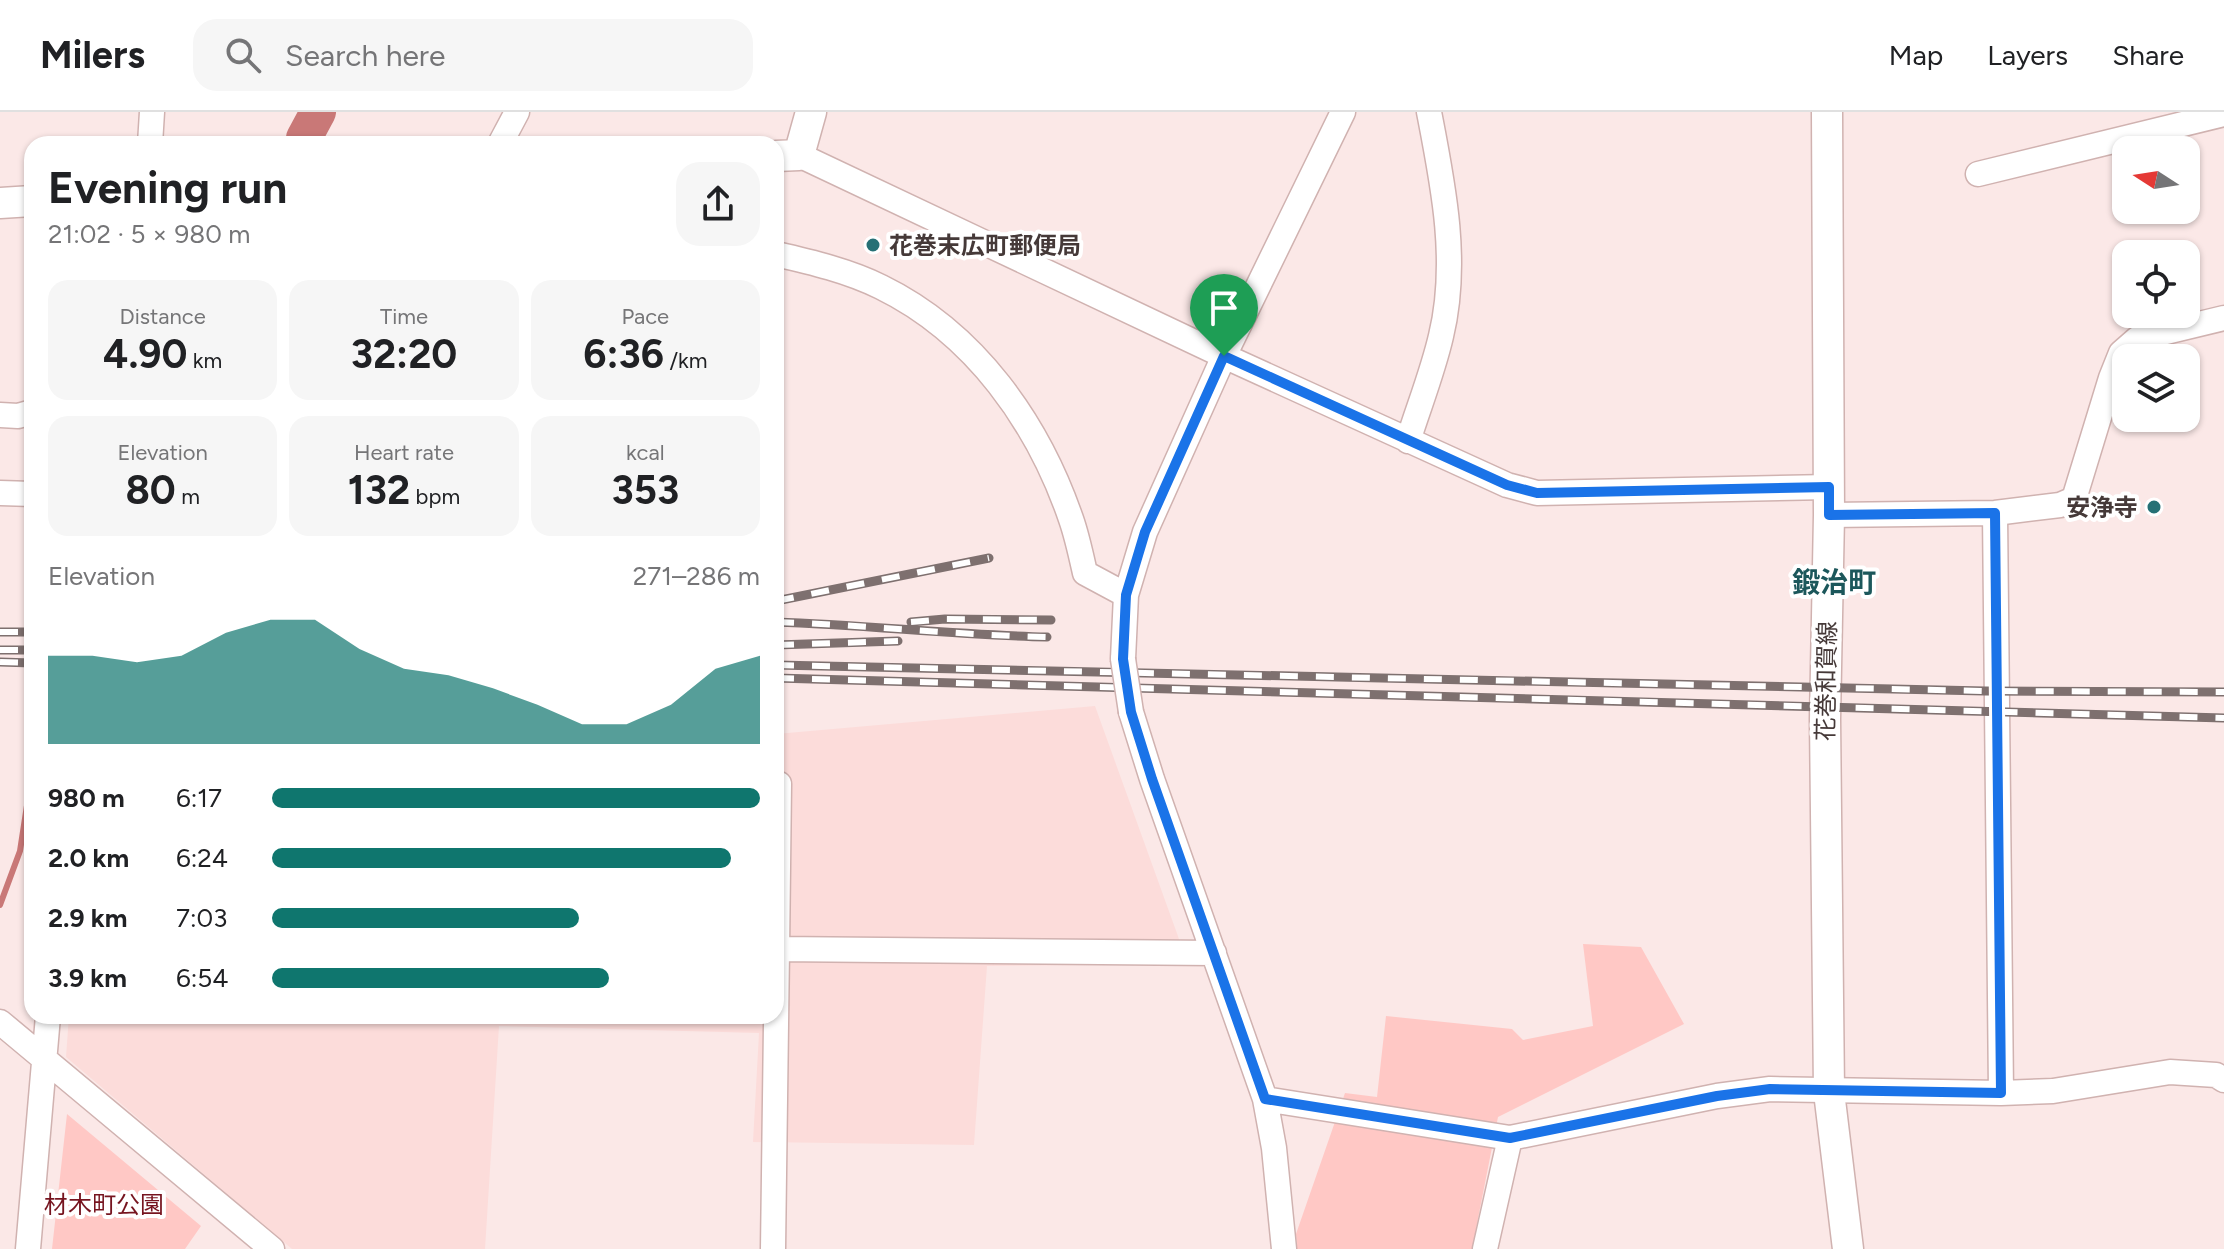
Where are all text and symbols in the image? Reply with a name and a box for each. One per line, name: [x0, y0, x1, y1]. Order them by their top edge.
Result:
search box: [193, 19, 753, 91]
text: Milers: [40, 32, 145, 78]
icon: search: [221, 33, 265, 77]
text: Search here: [285, 37, 445, 74]
text: Map: [1889, 38, 1943, 72]
text: Layers: [1987, 38, 2068, 72]
text: Share: [2112, 38, 2184, 72]
north arrow: [2112, 136, 2200, 224]
map controls: [2112, 136, 2200, 432]
text: Evening run: [48, 161, 287, 214]
button: share: [676, 162, 760, 246]
text: 21:02 · 5 × 980 m: [48, 218, 250, 250]
place label: 花巻末広町郵便局: [889, 231, 1081, 260]
marker: 花巻末広町郵便局: [864, 236, 882, 254]
button: locate: [2112, 240, 2200, 328]
pin: [1190, 274, 1258, 356]
icon: arrive: [1202, 286, 1246, 330]
text: Distance: [120, 303, 206, 330]
text: Time: [380, 303, 428, 330]
text: Pace: [621, 303, 669, 330]
text: 4.90: [103, 330, 187, 378]
text: 32:20: [351, 330, 457, 378]
text: 6:36: [583, 330, 664, 378]
button: layers: [2112, 344, 2200, 432]
text: km: [187, 347, 222, 374]
text: /km: [664, 347, 707, 374]
text: Elevation: [117, 439, 208, 466]
text: Heart rate: [354, 439, 454, 466]
text: kcal: [626, 439, 665, 466]
text: 80: [125, 466, 176, 514]
text: 132: [348, 466, 410, 514]
text: 353: [611, 466, 679, 514]
text: m: [176, 483, 200, 510]
text: bpm: [410, 483, 460, 510]
place label: 安浄寺: [2066, 493, 2138, 522]
marker: 安浄寺: [2145, 498, 2163, 516]
text: Elevation: [48, 560, 155, 592]
text: 271–286 m: [633, 560, 760, 592]
district label: 鍛治町: [1792, 565, 1876, 599]
street label: 花巻和賀線: [1810, 621, 1842, 741]
text: 980 m: [48, 782, 125, 814]
text: 6:17: [176, 782, 222, 814]
text: 2.0 km: [48, 842, 129, 874]
text: 6:24: [176, 842, 228, 874]
text: 2.9 km: [48, 902, 127, 934]
text: 7:03: [176, 902, 227, 934]
text: 3.9 km: [48, 962, 127, 994]
text: 6:54: [176, 962, 228, 994]
park label: 材木町公園: [44, 1190, 164, 1219]

